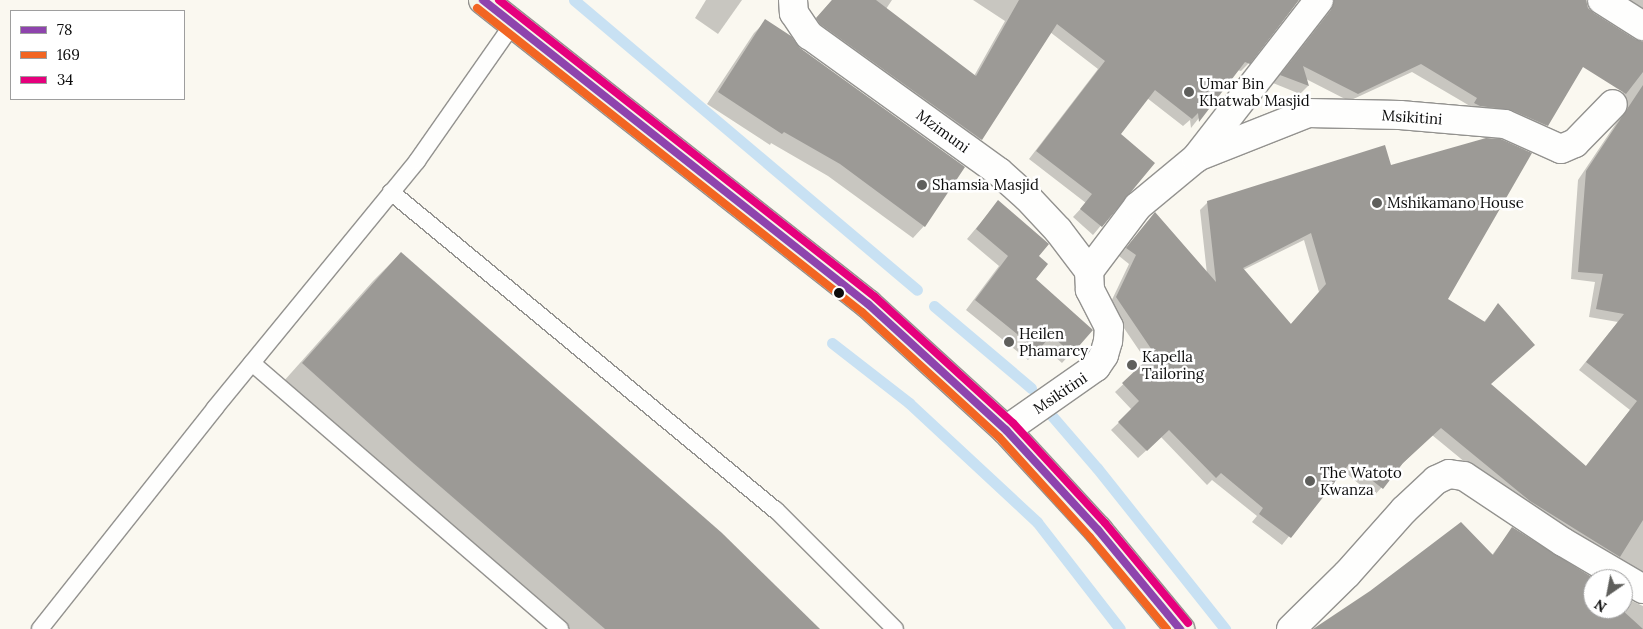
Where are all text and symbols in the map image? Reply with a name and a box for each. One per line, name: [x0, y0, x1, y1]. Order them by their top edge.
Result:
legend: [10, 10, 185, 100]
text: 78: [57, 20, 72, 39]
text: 169: [57, 45, 80, 64]
text: 34: [57, 70, 74, 89]
place label: Umar Bin Khatwab Masjid: [1199, 74, 1310, 109]
marker: Umar Bin Khatwab Masjid: [1183, 86, 1195, 98]
street label: Mzimuni: [913, 106, 973, 156]
street label: Msikitini: [1381, 106, 1443, 128]
place label: Shamsia Masjid: [932, 176, 1039, 194]
marker: Shamsia Masjid: [916, 179, 928, 191]
place label: Mshikamano House: [1387, 194, 1524, 212]
marker: Mshikamano House: [1371, 197, 1383, 209]
unlabelled marker: [834, 288, 844, 298]
place label: Heilen Phamarcy: [1019, 324, 1088, 359]
marker: Heilen Phamarcy: [1003, 336, 1015, 348]
place label: Kapella Tailoring: [1142, 347, 1204, 382]
marker: Kapella Tailoring: [1126, 359, 1138, 371]
street label: Msikitini: [1030, 369, 1090, 417]
place label: The Watoto Kwanza: [1320, 463, 1402, 498]
marker: The Watoto Kwanza: [1304, 475, 1316, 487]
north arrow: [1583, 569, 1633, 619]
text: N: [1591, 595, 1610, 616]

